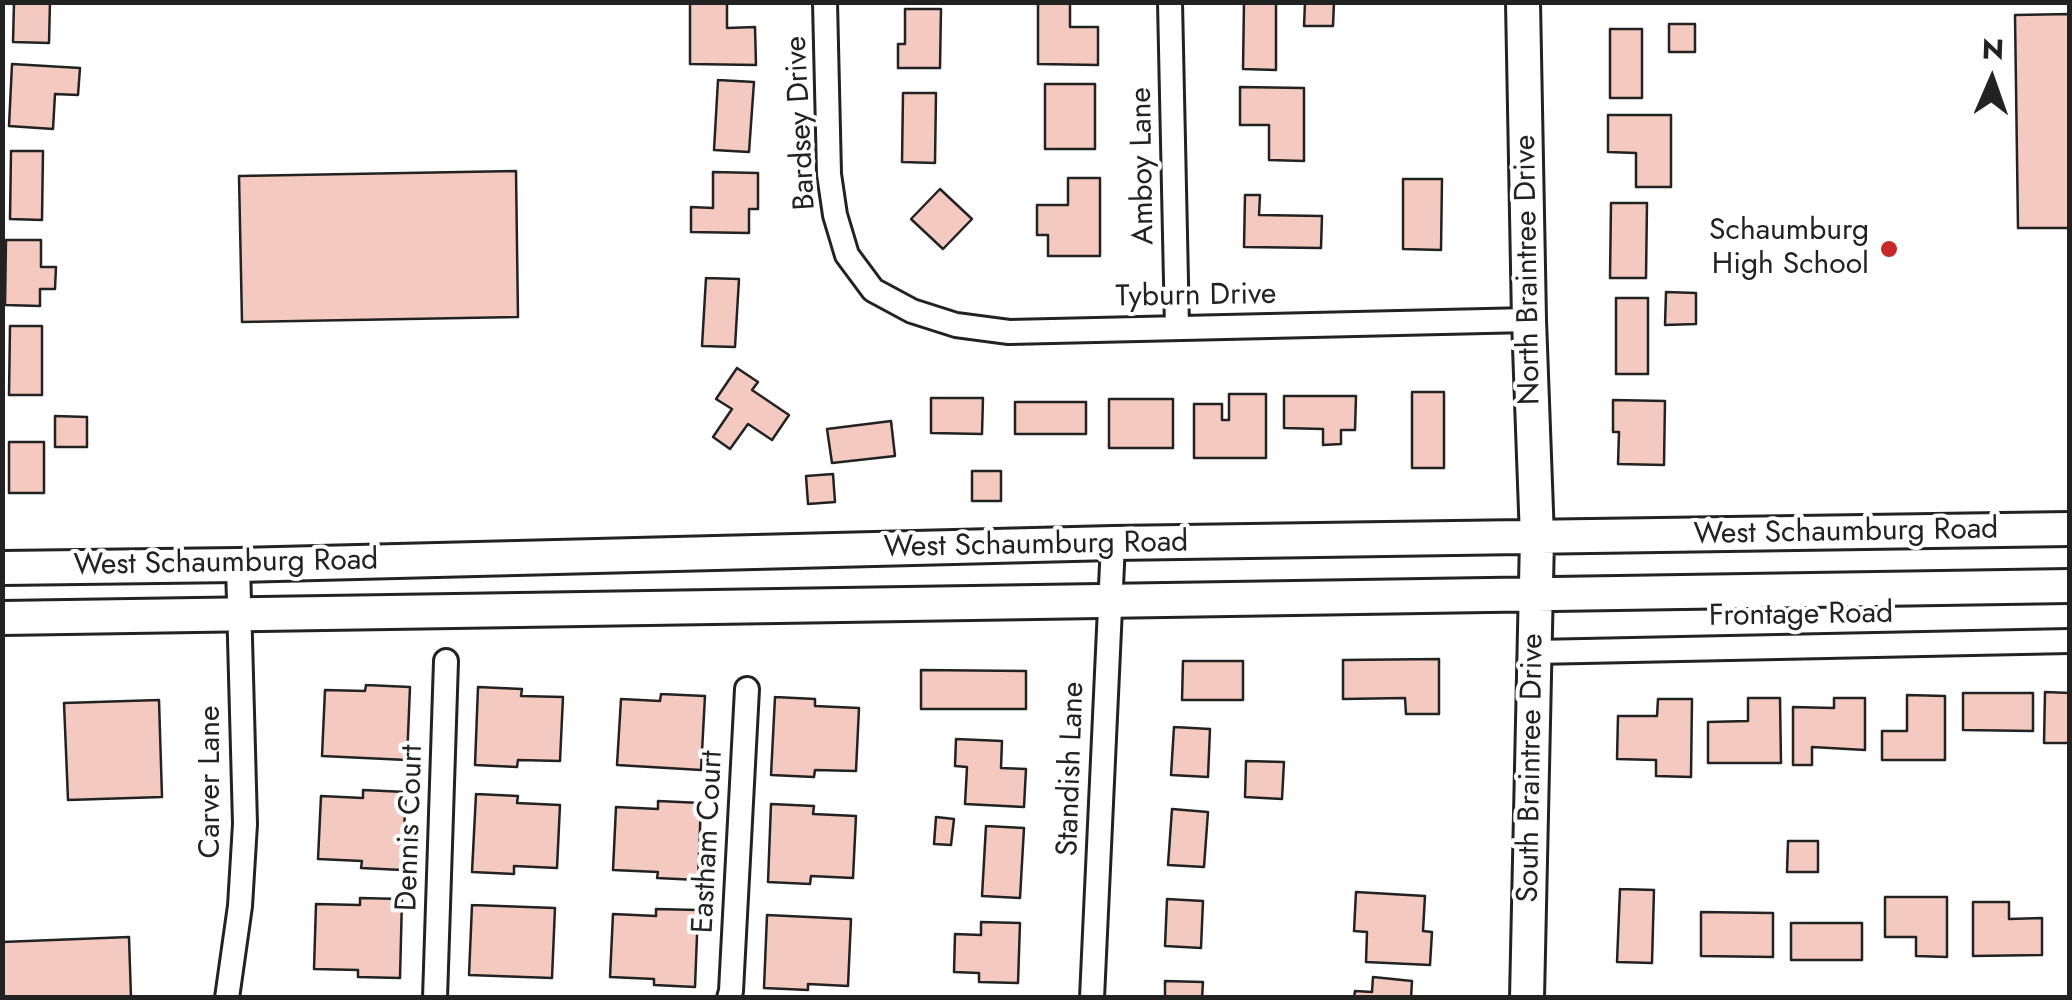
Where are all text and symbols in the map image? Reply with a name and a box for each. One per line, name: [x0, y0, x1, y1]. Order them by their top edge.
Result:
text: N: [1981, 29, 2005, 70]
north arrow: [1942, 30, 2042, 130]
street label: Bardsey Drive: [779, 35, 825, 211]
street label: Amboy Lane: [1125, 87, 1163, 245]
street label: North Braintree Drive: [1509, 134, 1549, 406]
place label: Schaumburg High School: [1709, 214, 1869, 284]
marker: Schaumburg High School: [1878, 238, 1900, 260]
street label: Tyburn Drive: [1115, 278, 1277, 316]
street label: West Schaumburg Road: [1693, 512, 1999, 554]
street label: West Schaumburg Road: [883, 525, 1189, 567]
street label: West Schaumburg Road: [73, 543, 379, 585]
street label: Frontage Road: [1709, 596, 1893, 636]
street label: South Braintree Drive: [1512, 633, 1552, 903]
street label: Standish Lane: [1051, 681, 1093, 857]
street label: Carver Lane: [194, 706, 230, 858]
street label: Dennis Court: [390, 744, 432, 912]
street label: Eastham Court: [686, 750, 732, 934]

